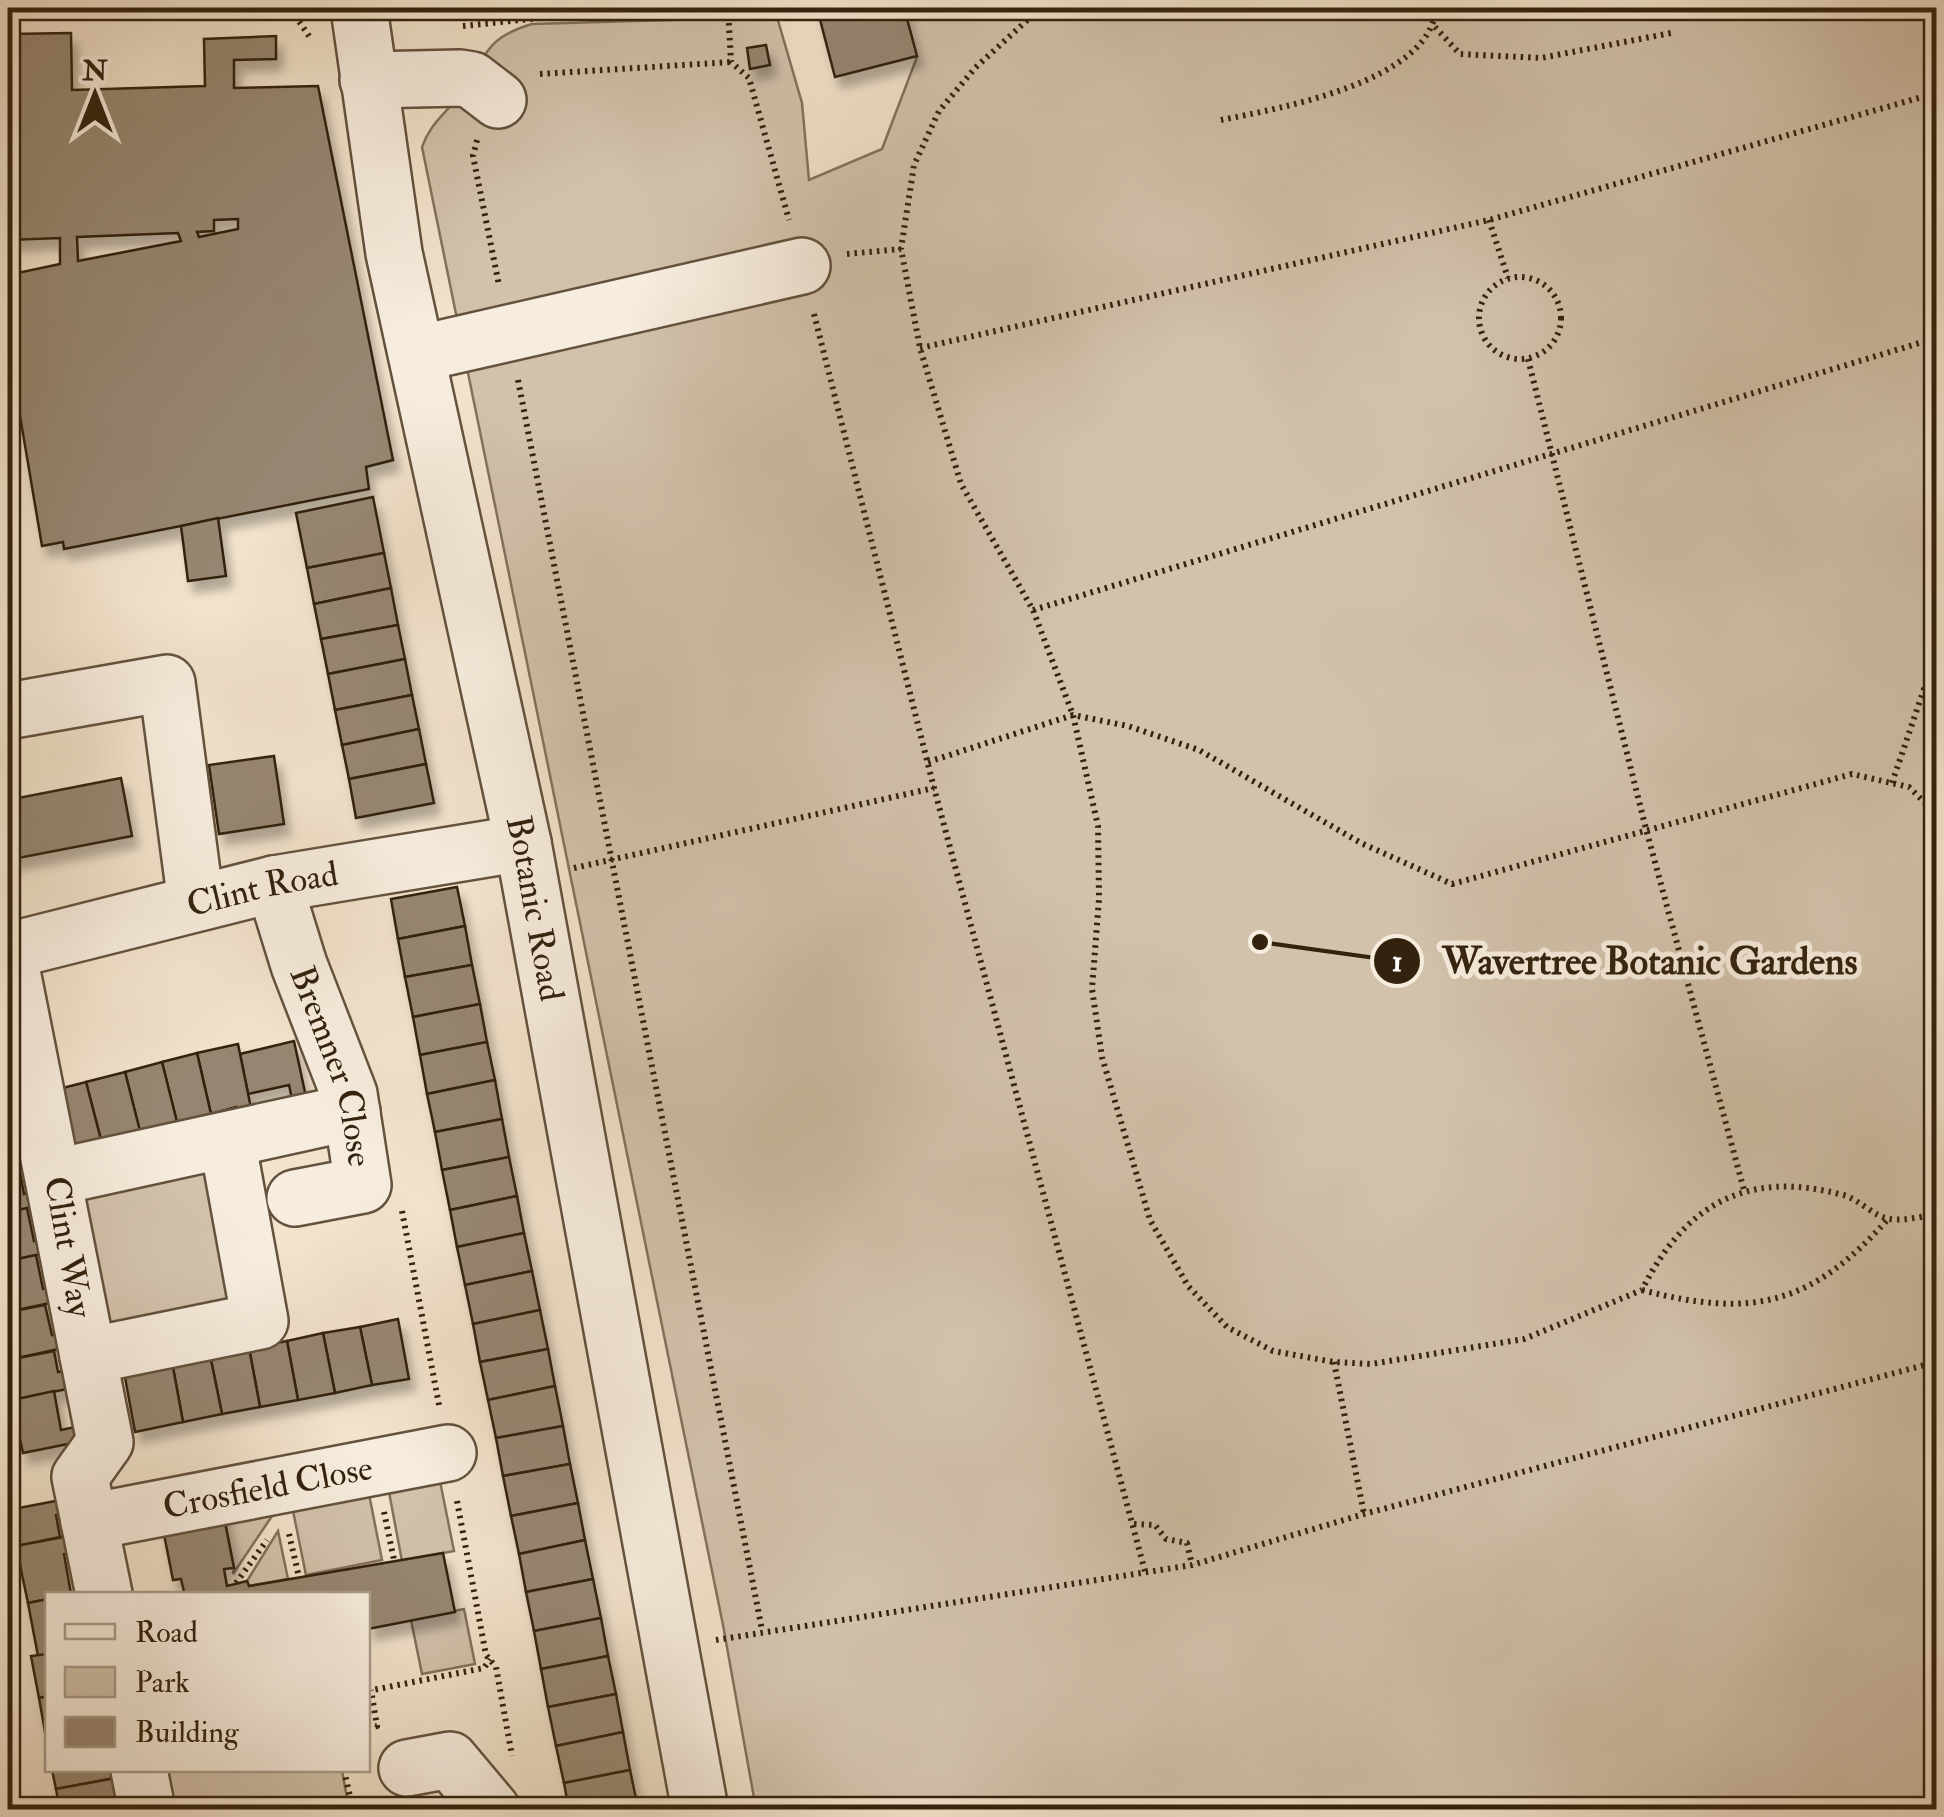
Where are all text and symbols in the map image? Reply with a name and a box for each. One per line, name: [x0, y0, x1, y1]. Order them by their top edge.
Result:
north arrow: [45, 45, 145, 145]
text: N: [81, 54, 108, 89]
street label: Botanic Road: [496, 812, 573, 1005]
street label: Clint Road: [182, 852, 341, 927]
callout: Wavertree Botanic Gardens: [1372, 927, 1877, 995]
text: Wavertree Botanic Gardens: [1441, 938, 1858, 986]
text: 1: [1392, 943, 1402, 980]
street label: Bremner Close: [280, 960, 382, 1170]
street label: Clint Way: [34, 1173, 102, 1322]
street label: Crosfield Close: [159, 1446, 376, 1529]
legend: [45, 1592, 370, 1772]
text: Road: [135, 1614, 198, 1651]
text: Park: [135, 1664, 190, 1701]
text: Building: [135, 1714, 240, 1751]

